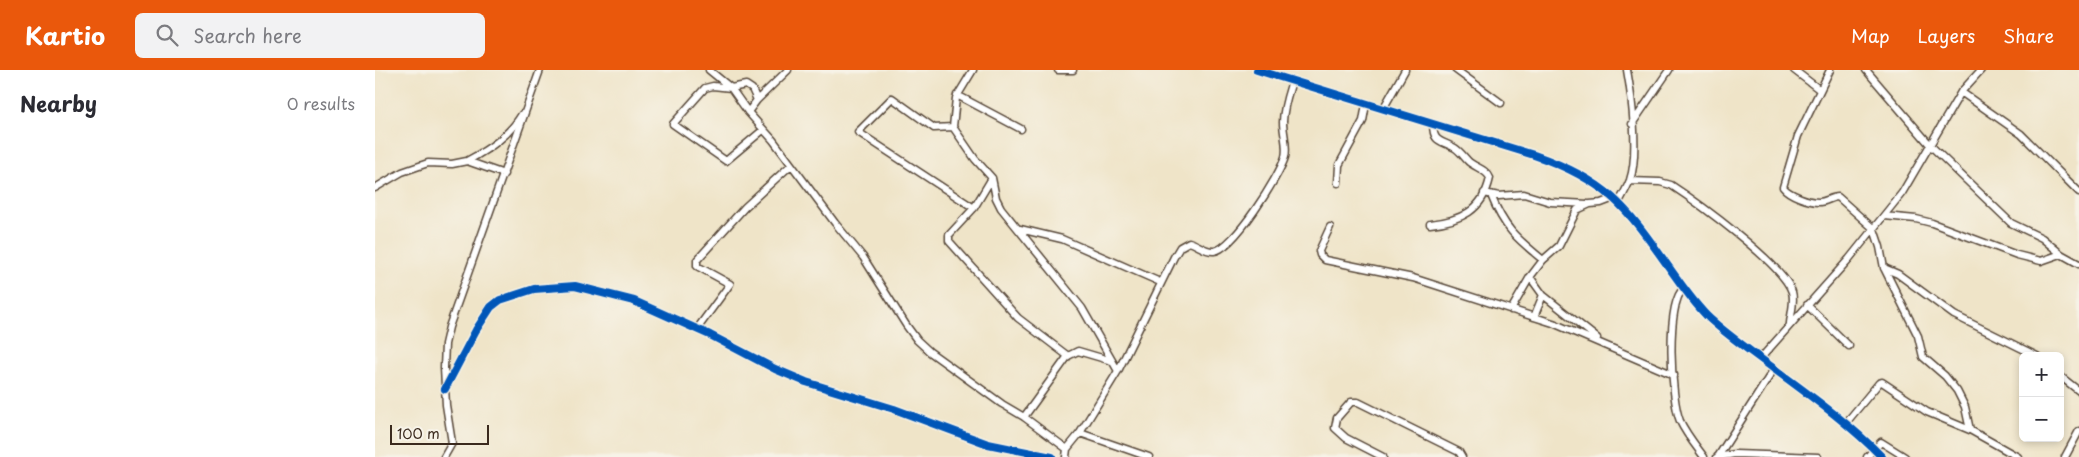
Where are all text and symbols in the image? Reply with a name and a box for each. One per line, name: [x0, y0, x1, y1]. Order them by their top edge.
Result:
search box: [135, 13, 485, 58]
text: Kartio: [25, 17, 105, 53]
icon: search: [153, 21, 181, 49]
text: Search here: [193, 21, 302, 49]
text: Map: [1851, 22, 1890, 49]
text: Layers: [1918, 22, 1975, 49]
text: Share: [2003, 22, 2054, 49]
text: Nearby: [20, 87, 97, 119]
text: 0 results: [287, 91, 355, 115]
map controls: [2019, 352, 2064, 442]
button: +: [2019, 352, 2064, 397]
button: −: [2019, 397, 2064, 442]
scale bar: [390, 422, 489, 445]
text: 100 m: [397, 423, 440, 444]

